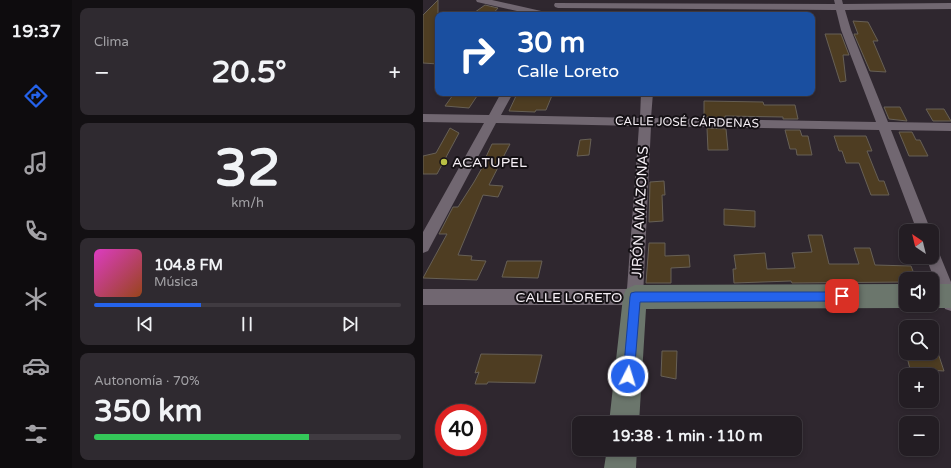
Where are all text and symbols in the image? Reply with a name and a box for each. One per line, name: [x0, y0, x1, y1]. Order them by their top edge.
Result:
text: 19:37: [11, 20, 61, 42]
text: 30 m: [517, 26, 585, 60]
icon: right: [451, 28, 503, 80]
text: Clima: [94, 34, 129, 50]
text: 20.5°: [212, 54, 287, 91]
text: −: [94, 60, 110, 86]
text: +: [389, 60, 401, 86]
text: Calle Loreto: [517, 60, 619, 82]
icon: directions: [22, 82, 50, 110]
street label: CALLE JOSÉ CÁRDENAS: [615, 114, 759, 130]
text: 32: [215, 137, 280, 200]
street label: JIRÓN AMAZONAS: [628, 145, 652, 278]
icon: music: [22, 149, 50, 177]
place label: ACATUPEL: [452, 154, 527, 171]
marker: ACATUPEL: [439, 157, 449, 167]
text: km/h: [231, 195, 264, 211]
icon: phone: [22, 217, 50, 245]
north arrow: [899, 224, 939, 264]
map controls: [899, 224, 939, 456]
text: 104.8 FM: [154, 256, 223, 274]
button: sound: [899, 272, 939, 312]
text: Música: [154, 274, 198, 290]
pin: [825, 279, 859, 313]
icon: climate: [22, 285, 50, 313]
icon: arrive: [831, 285, 853, 307]
street label: CALLE LORETO: [516, 289, 622, 306]
icon: previous: [134, 313, 156, 335]
icon: pause: [236, 313, 258, 335]
icon: next: [339, 313, 361, 335]
button: search: [899, 320, 939, 360]
icon: car: [22, 352, 50, 380]
position arrow: [607, 355, 649, 397]
button: +: [899, 368, 939, 408]
text: Autonomía · 70%: [94, 373, 200, 389]
text: 350 km: [94, 393, 202, 430]
speed limit sign: 40: [435, 404, 487, 456]
button: −: [899, 416, 939, 456]
icon: filters: [22, 420, 50, 448]
text: 19:38 · 1 min · 110 m: [612, 427, 762, 445]

